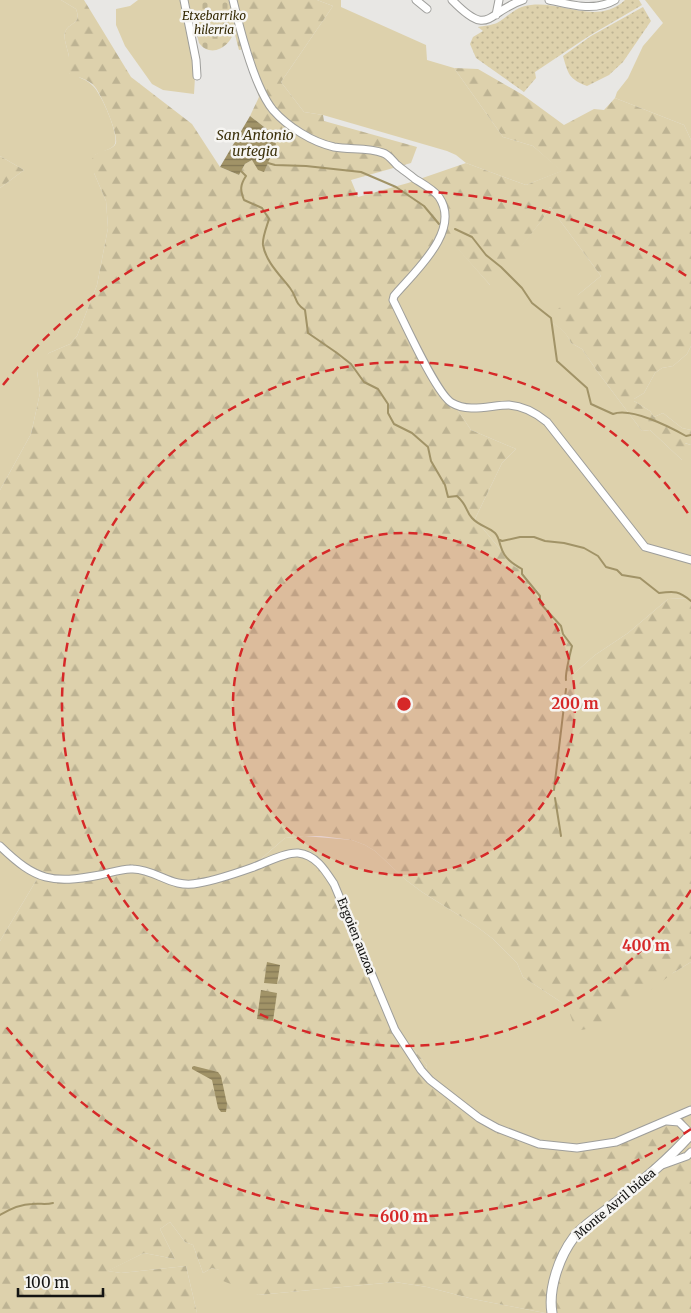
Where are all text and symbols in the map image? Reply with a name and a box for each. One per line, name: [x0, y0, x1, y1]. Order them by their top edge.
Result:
park label: Etxebarriko hilerria: [182, 8, 246, 37]
water label: San Antonio urtegia: [216, 126, 294, 160]
text: 200 m: [551, 694, 599, 713]
centre of rings: [395, 695, 413, 713]
street label: Ergoien auzoa: [334, 895, 379, 977]
text: 400 m: [622, 936, 670, 955]
street label: Monte Avril bidea: [571, 1165, 659, 1242]
text: 600 m: [380, 1207, 428, 1226]
scale bar: [18, 1266, 102, 1298]
text: 100 m: [25, 1273, 69, 1292]

